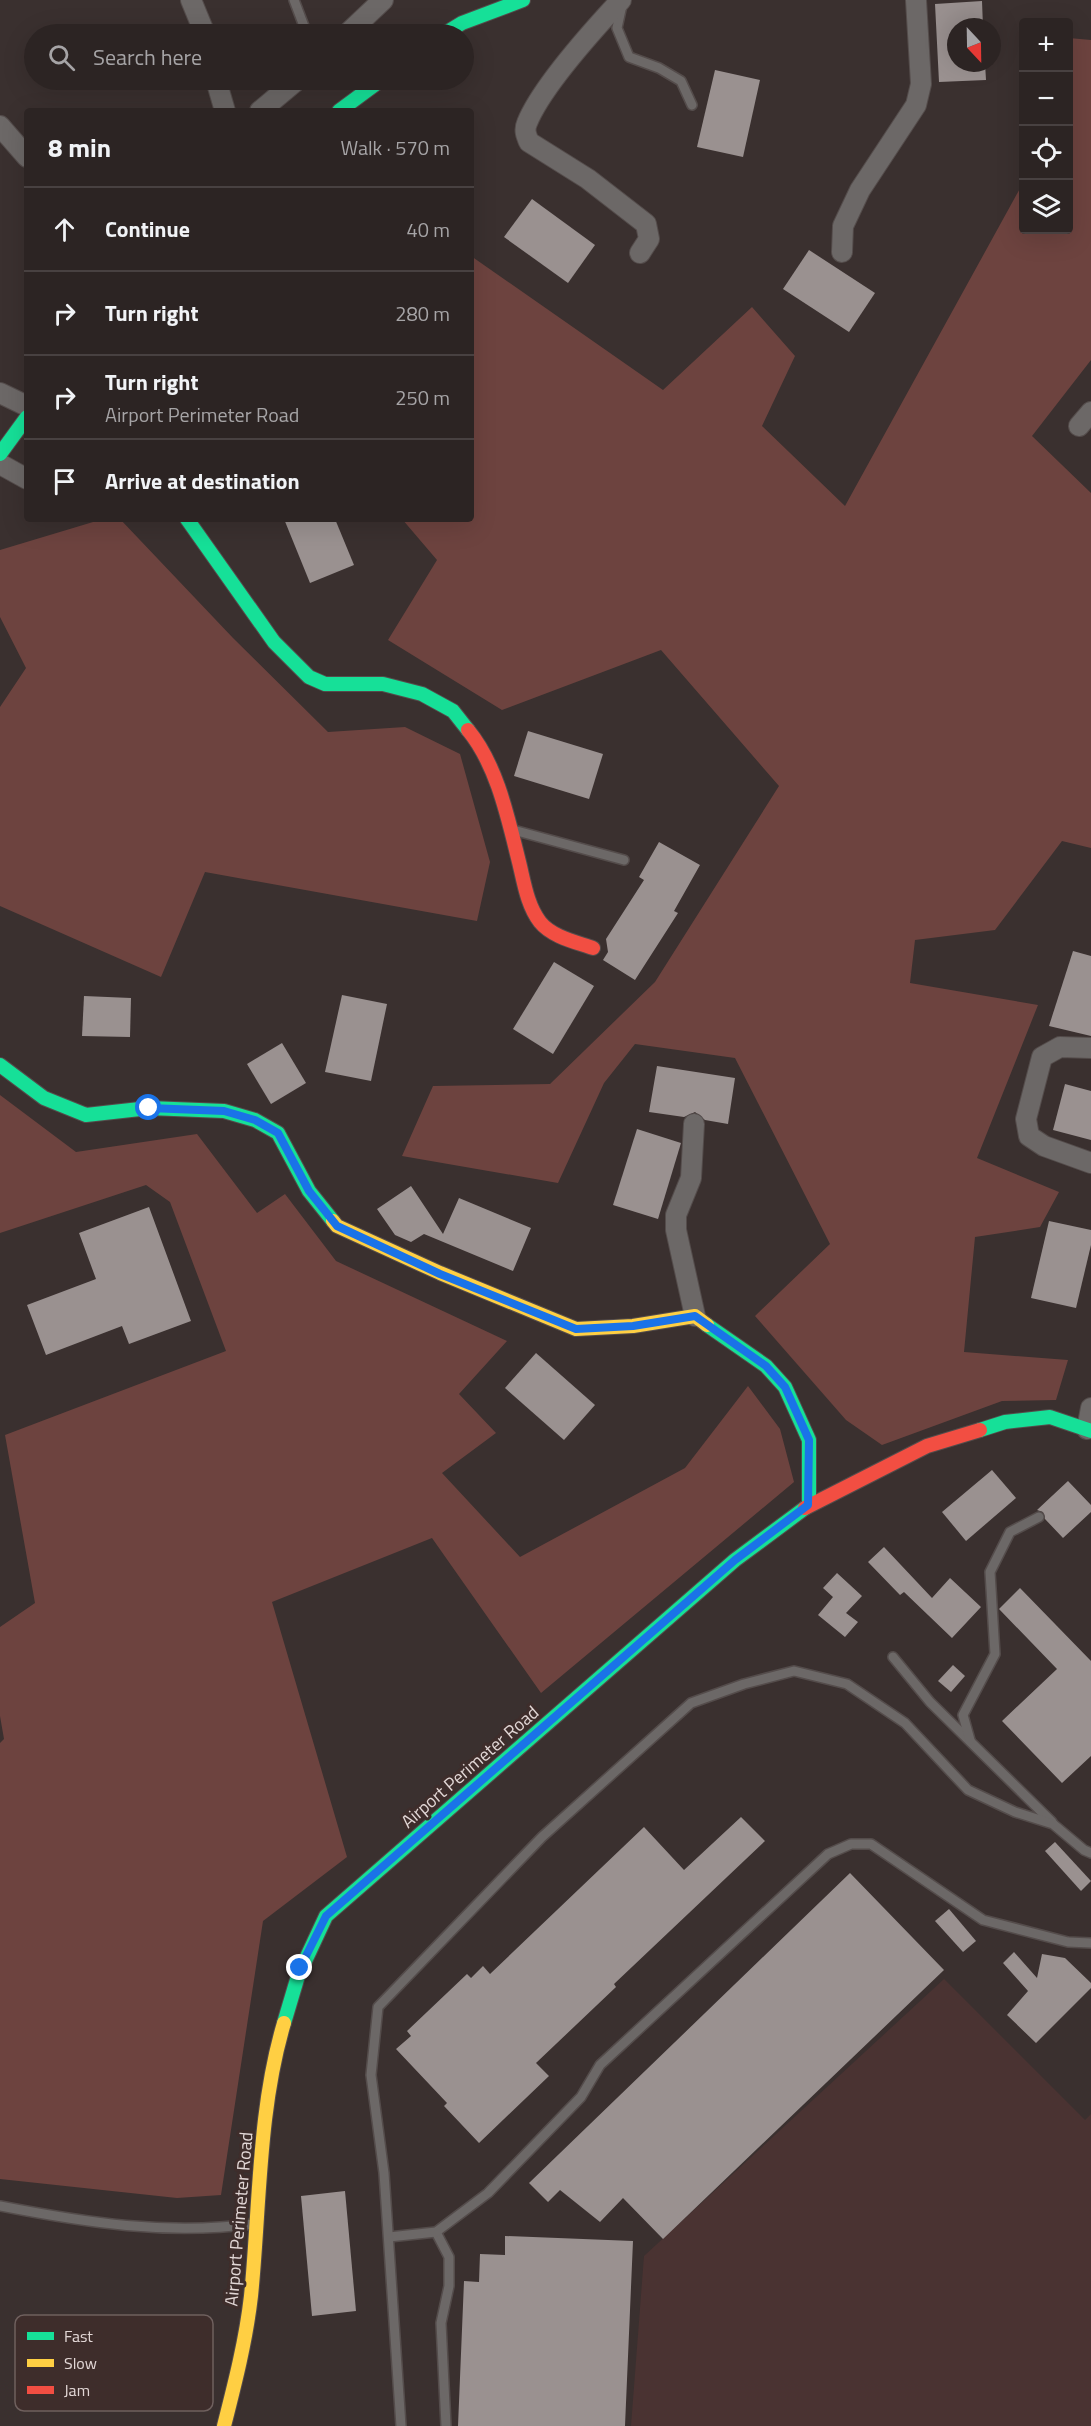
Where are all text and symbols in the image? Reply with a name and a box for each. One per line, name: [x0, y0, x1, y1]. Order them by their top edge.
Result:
north arrow: [947, 18, 1001, 72]
map controls: [1019, 18, 1073, 234]
button: +: [1019, 18, 1073, 72]
search box: [24, 24, 474, 90]
text: Search here: [93, 40, 202, 74]
icon: search: [45, 41, 78, 74]
button: −: [1019, 72, 1073, 126]
button: locate: [1019, 126, 1073, 180]
text: 8 min: [48, 128, 111, 167]
text: Walk · 570 m: [341, 132, 450, 163]
button: layers: [1019, 180, 1073, 234]
text: Continue: [105, 212, 190, 246]
icon: ahead: [48, 213, 81, 246]
text: 40 m: [406, 214, 450, 245]
text: Turn right: [105, 296, 199, 330]
icon: right: [48, 297, 81, 330]
text: 280 m: [395, 298, 450, 329]
text: Turn right: [105, 365, 199, 399]
icon: right: [48, 381, 81, 414]
text: 250 m: [395, 382, 450, 413]
text: Airport Perimeter Road: [105, 399, 299, 430]
text: Arrive at destination: [105, 464, 300, 498]
icon: arrive: [48, 465, 81, 498]
route start: [135, 1094, 161, 1120]
street label: Airport Perimeter Road: [395, 1699, 545, 1834]
route end: [286, 1954, 312, 1980]
street label: Airport Perimeter Road: [217, 2131, 260, 2307]
legend: [15, 2315, 213, 2411]
text: Fast: [64, 2324, 93, 2348]
text: Slow: [64, 2351, 97, 2375]
text: Jam: [64, 2378, 90, 2402]

